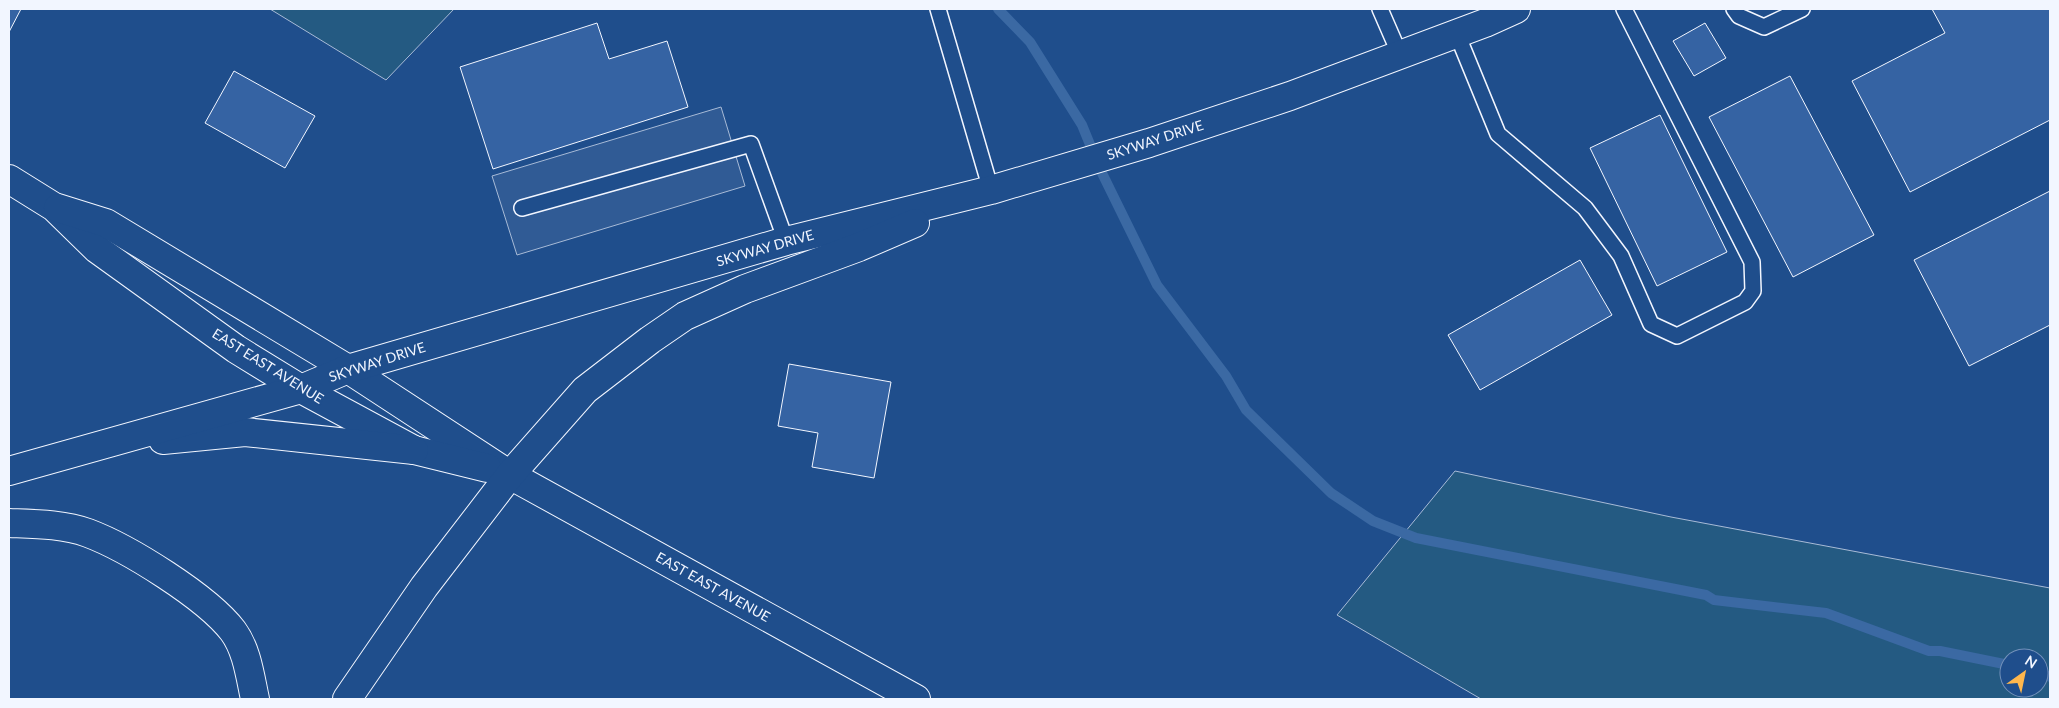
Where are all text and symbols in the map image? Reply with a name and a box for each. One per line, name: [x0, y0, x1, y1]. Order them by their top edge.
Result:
street label: SKYWAY DRIVE: [1104, 116, 1205, 163]
street label: SKYWAY DRIVE: [714, 225, 816, 270]
street label: EAST EAST AVENUE: [209, 324, 327, 407]
street label: SKYWAY DRIVE: [326, 338, 427, 385]
street label: EAST EAST AVENUE: [653, 548, 773, 625]
north arrow: [1999, 648, 2049, 698]
text: N: [2022, 652, 2041, 672]

